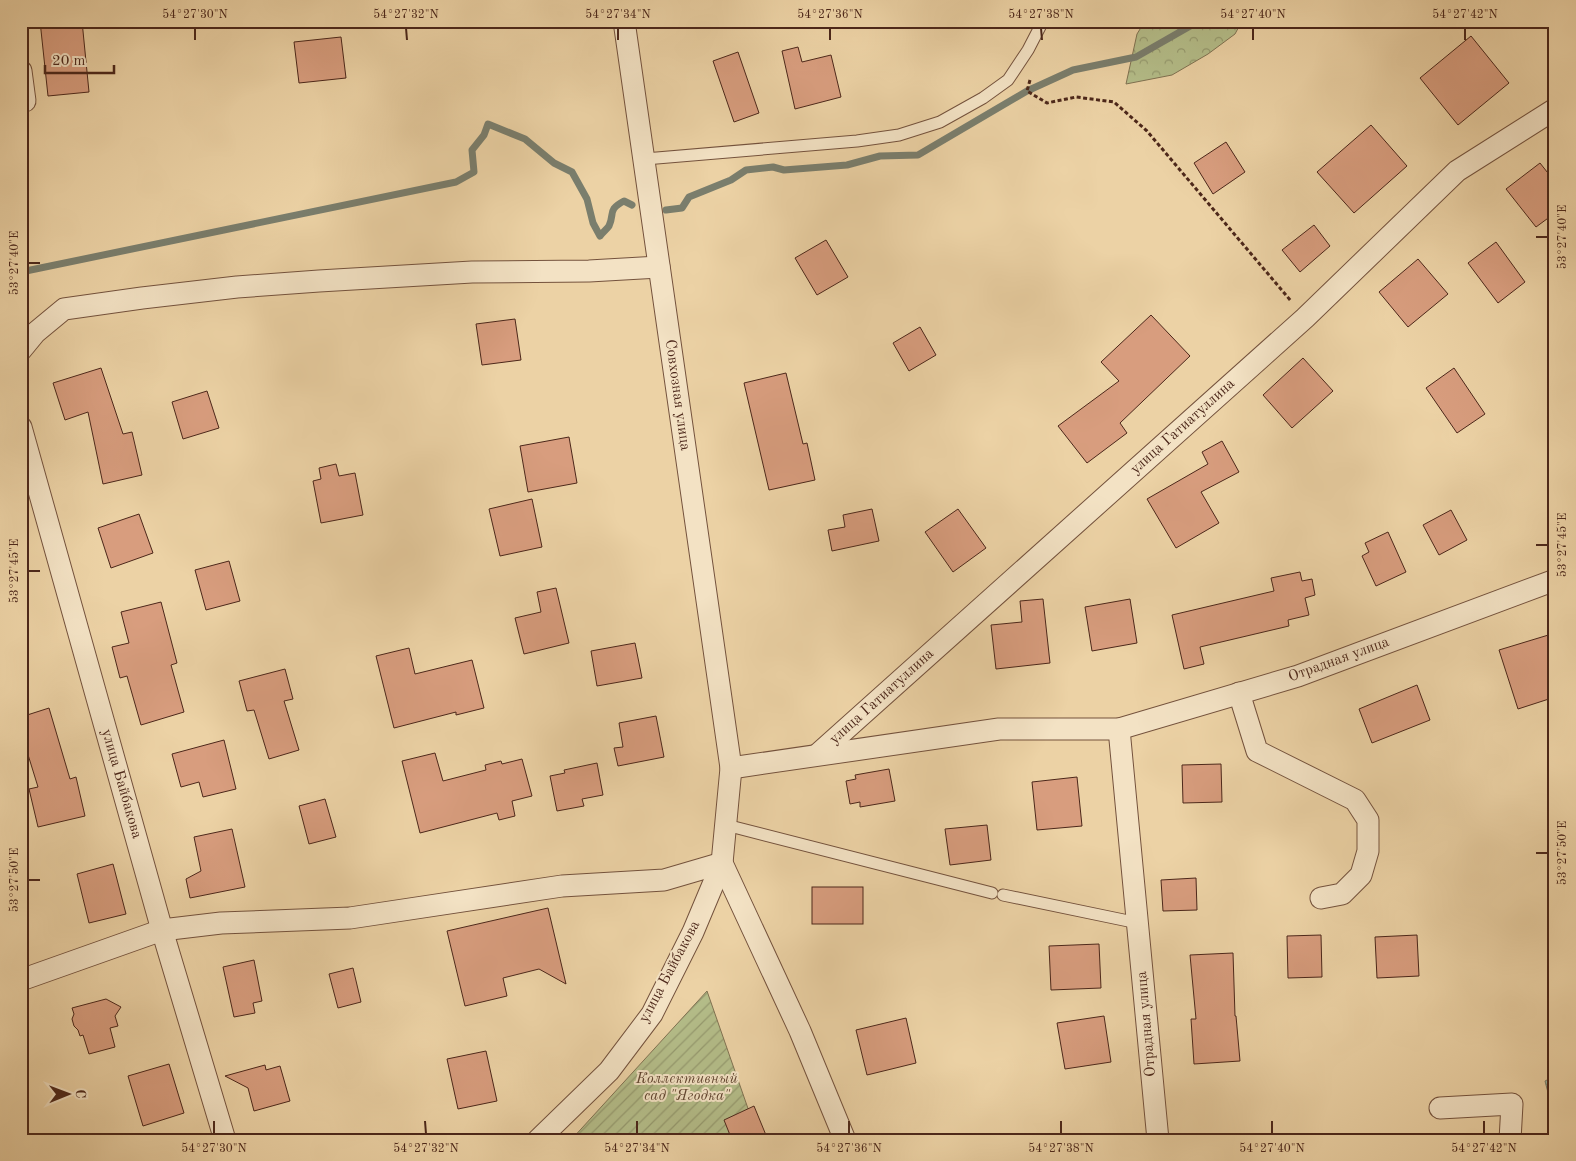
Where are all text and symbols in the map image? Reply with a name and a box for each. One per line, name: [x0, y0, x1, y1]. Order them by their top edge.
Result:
text: 54°27'30"N: [162, 8, 228, 21]
text: 54°27'32"N: [373, 8, 439, 21]
text: 54°27'34"N: [585, 8, 651, 21]
text: 54°27'36"N: [797, 8, 863, 21]
text: 54°27'38"N: [1008, 8, 1074, 21]
text: 54°27'40"N: [1220, 8, 1286, 21]
text: 54°27'42"N: [1432, 8, 1498, 21]
scale bar: [45, 42, 114, 74]
text: 20 m: [52, 54, 86, 69]
text: 53°27'40"E: [1556, 205, 1569, 269]
text: 53°27'40"E: [8, 231, 21, 295]
street label: Совхозная улица: [662, 338, 692, 452]
street label: улица Гатиатуллина: [1128, 376, 1238, 478]
text: 53°27'45"E: [1556, 513, 1569, 577]
text: 53°27'45"E: [8, 539, 21, 603]
street label: Отрадная улица: [1287, 635, 1392, 685]
street label: улица Гатиатуллина: [827, 646, 937, 748]
street label: улица Байбакова: [98, 728, 144, 841]
text: 53°27'50"E: [1556, 821, 1569, 885]
text: 53°27'50"E: [8, 848, 21, 912]
street label: улица Байбакова: [637, 918, 703, 1025]
street label: Отрадная улица: [1135, 970, 1159, 1078]
north arrow: [42, 1068, 92, 1118]
park label: Коллективный сад "Ягодка": [635, 1072, 738, 1104]
text: С: [73, 1089, 87, 1099]
text: 54°27'30"N: [181, 1142, 247, 1155]
text: 54°27'32"N: [393, 1142, 459, 1155]
text: 54°27'34"N: [604, 1142, 670, 1155]
text: 54°27'36"N: [816, 1142, 882, 1155]
text: 54°27'38"N: [1028, 1142, 1094, 1155]
text: 54°27'40"N: [1239, 1142, 1305, 1155]
text: 54°27'42"N: [1451, 1142, 1517, 1155]

